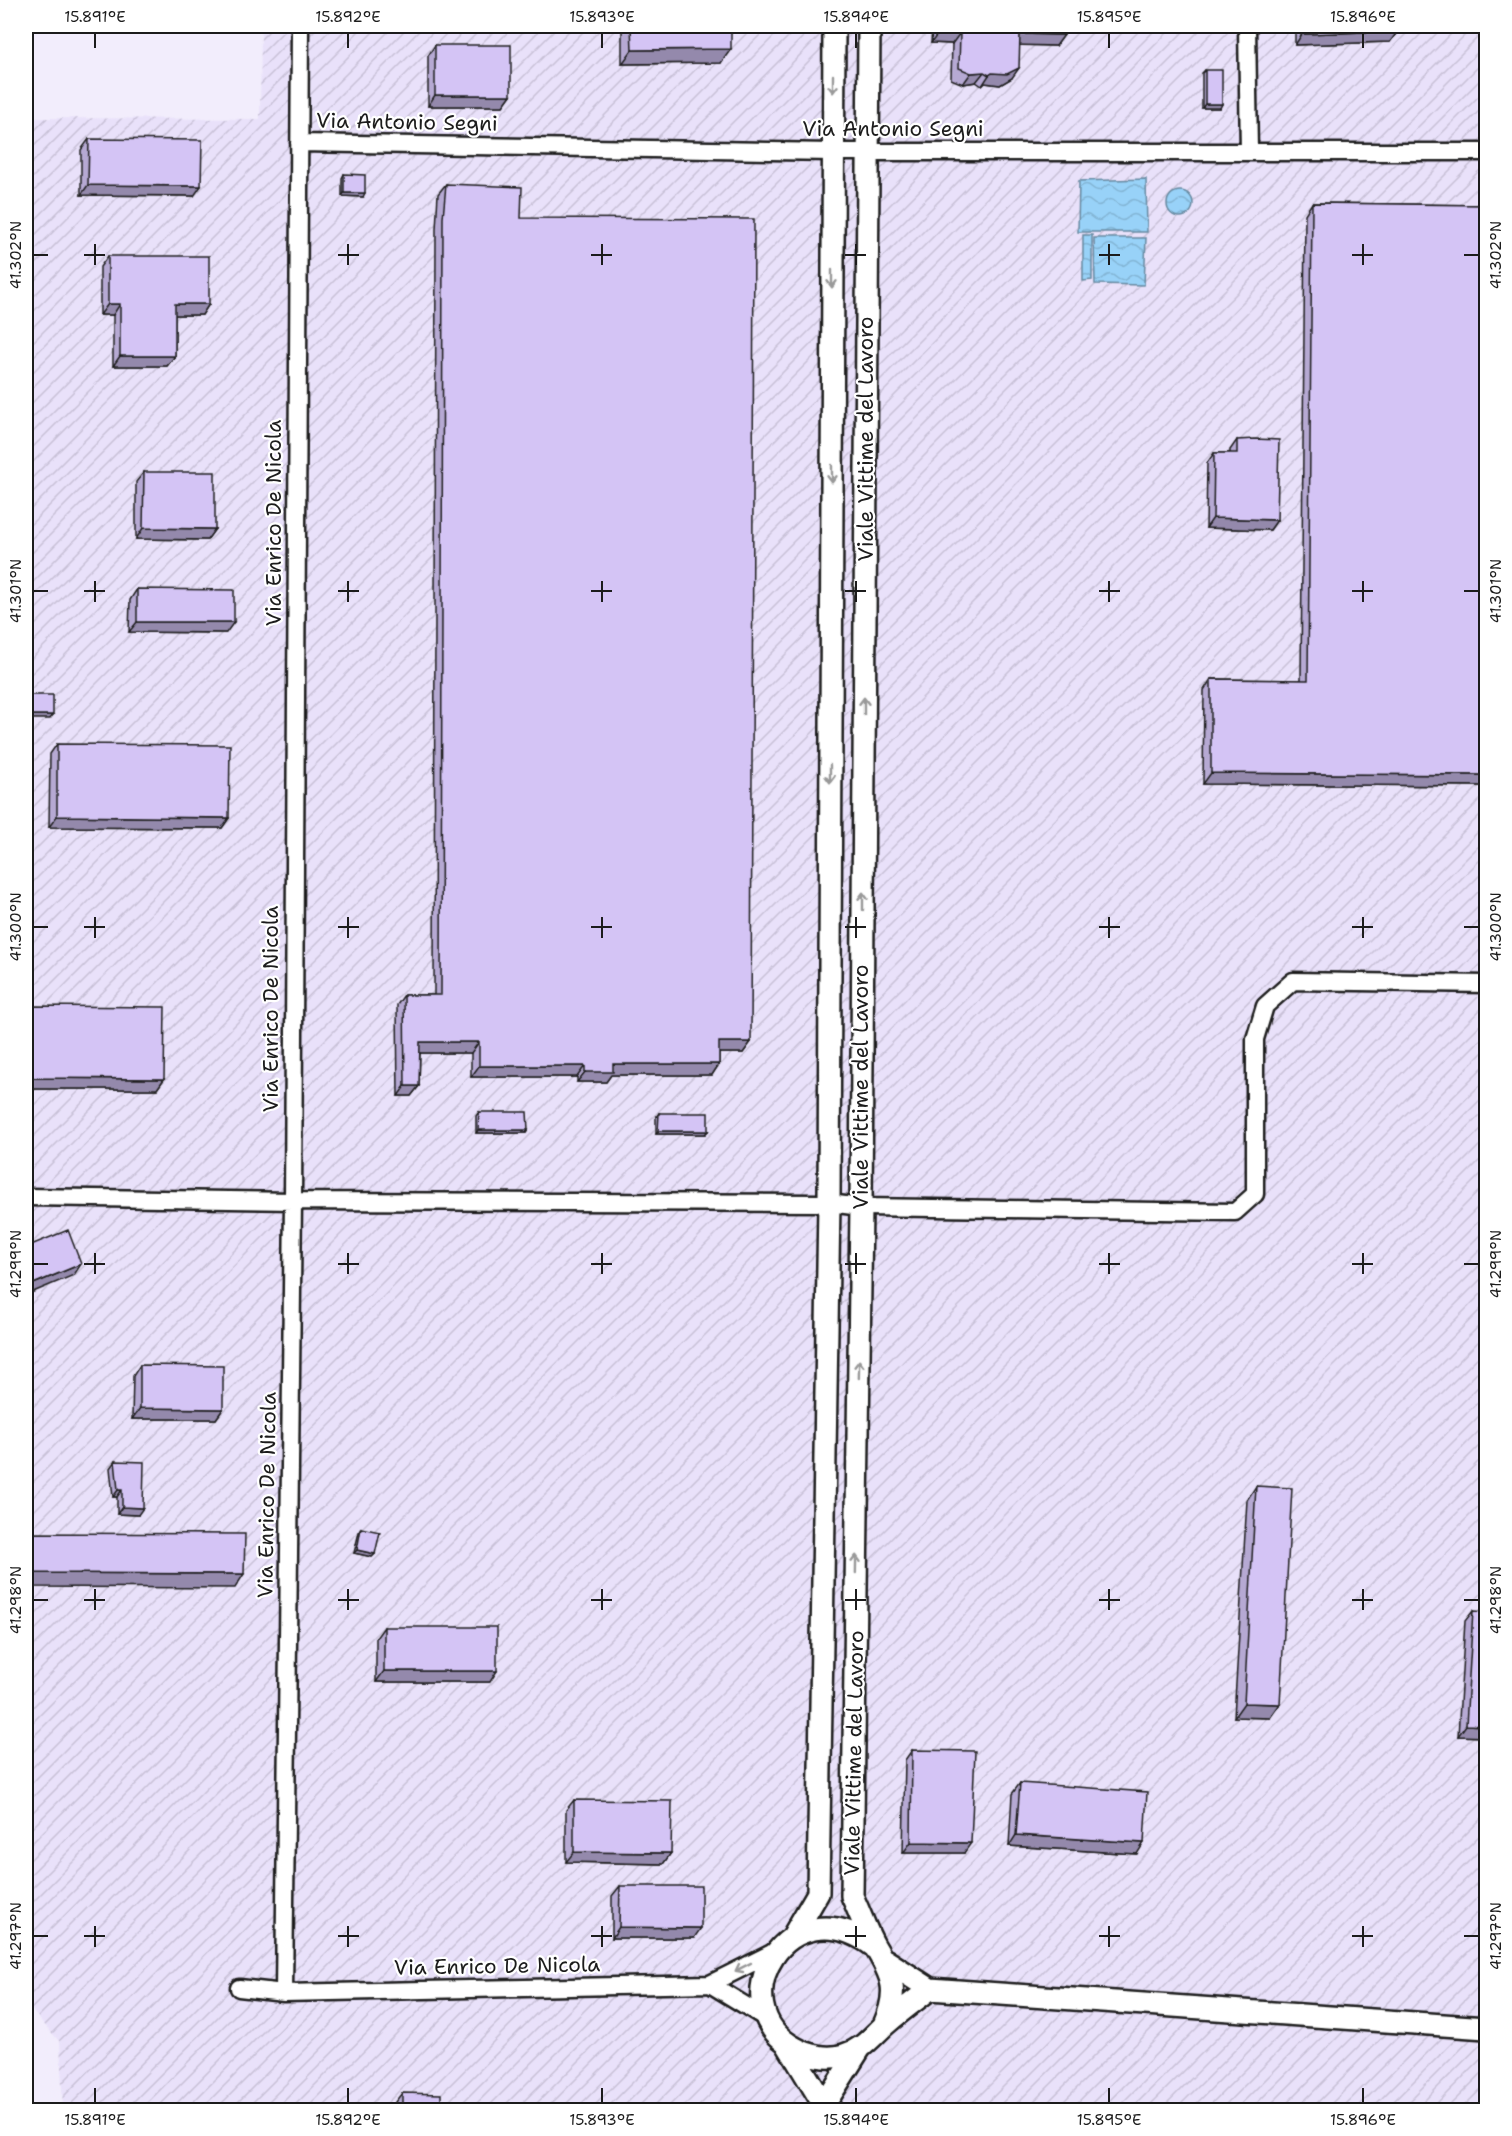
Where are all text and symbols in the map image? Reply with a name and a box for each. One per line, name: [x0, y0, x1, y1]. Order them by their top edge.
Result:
text: 15.891°E: [64, 7, 126, 27]
text: 15.892°E: [315, 7, 381, 27]
text: 15.893°E: [569, 7, 635, 27]
text: 15.894°E: [823, 7, 889, 27]
text: 15.895°E: [1077, 7, 1141, 27]
text: 15.896°E: [1330, 7, 1396, 27]
one-way arrow: [827, 73, 839, 93]
street label: Via Antonio Segni: [316, 106, 498, 138]
street label: Via Antonio Segni: [802, 115, 984, 143]
text: 41.302°N: [6, 221, 26, 289]
text: 41.302°N: [1486, 221, 1506, 289]
one-way arrow: [827, 268, 838, 288]
street label: Viale Vittime del Lavoro: [852, 316, 880, 562]
street label: Via Enrico De Nicola: [260, 420, 288, 626]
one-way arrow: [826, 463, 838, 483]
text: 41.301°N: [6, 559, 26, 623]
text: 41.301°N: [1486, 559, 1506, 623]
one-way arrow: [858, 697, 870, 717]
one-way arrow: [824, 763, 836, 783]
text: 41.300°N: [6, 892, 26, 962]
one-way arrow: [857, 892, 869, 912]
text: 41.300°N: [1486, 892, 1506, 962]
street label: Via Enrico De Nicola: [257, 906, 285, 1112]
street label: Viale Vittime del Lavoro: [847, 964, 875, 1210]
text: 41.299°N: [6, 1230, 26, 1298]
text: 41.299°N: [1486, 1230, 1506, 1298]
one-way arrow: [853, 1360, 865, 1380]
street label: Via Enrico De Nicola: [251, 1392, 283, 1598]
one-way arrow: [850, 1555, 862, 1575]
text: 41.298°N: [6, 1566, 26, 1634]
text: 41.298°N: [1486, 1566, 1506, 1634]
street label: Viale Vittime del Lavoro: [838, 1630, 870, 1876]
text: 41.297°N: [6, 1902, 26, 1970]
text: 41.297°N: [1486, 1902, 1506, 1970]
street label: Via Enrico De Nicola: [394, 1950, 600, 1982]
one-way arrow: [735, 1962, 753, 1974]
text: 15.891°E: [64, 2110, 126, 2130]
text: 15.892°E: [315, 2110, 381, 2130]
text: 15.893°E: [569, 2110, 635, 2130]
text: 15.894°E: [823, 2110, 889, 2130]
text: 15.895°E: [1077, 2110, 1141, 2130]
text: 15.896°E: [1330, 2110, 1396, 2130]

